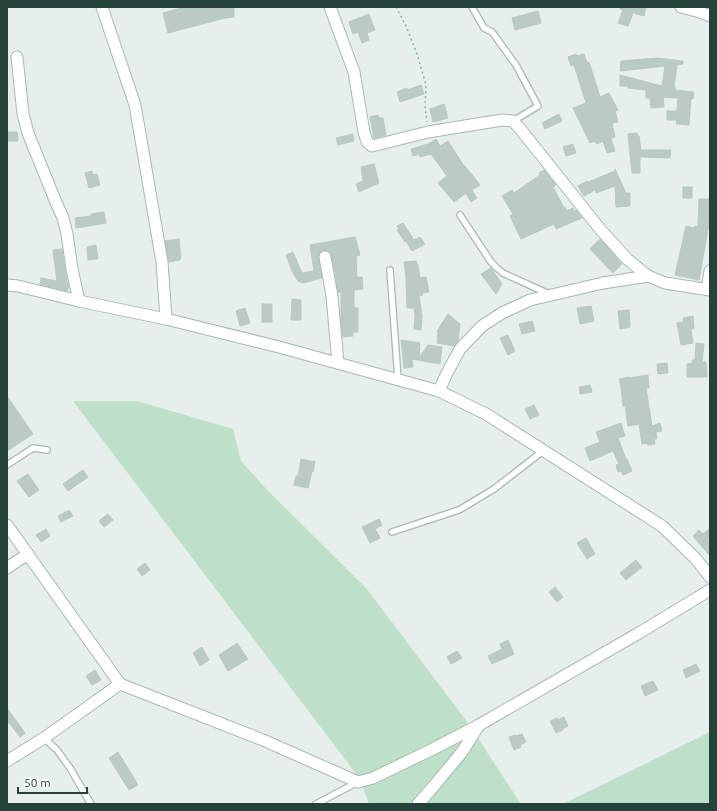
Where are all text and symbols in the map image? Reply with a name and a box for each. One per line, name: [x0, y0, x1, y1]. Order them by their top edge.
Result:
scale bar: [18, 769, 87, 795]
text: 50 m: [24, 776, 51, 789]

